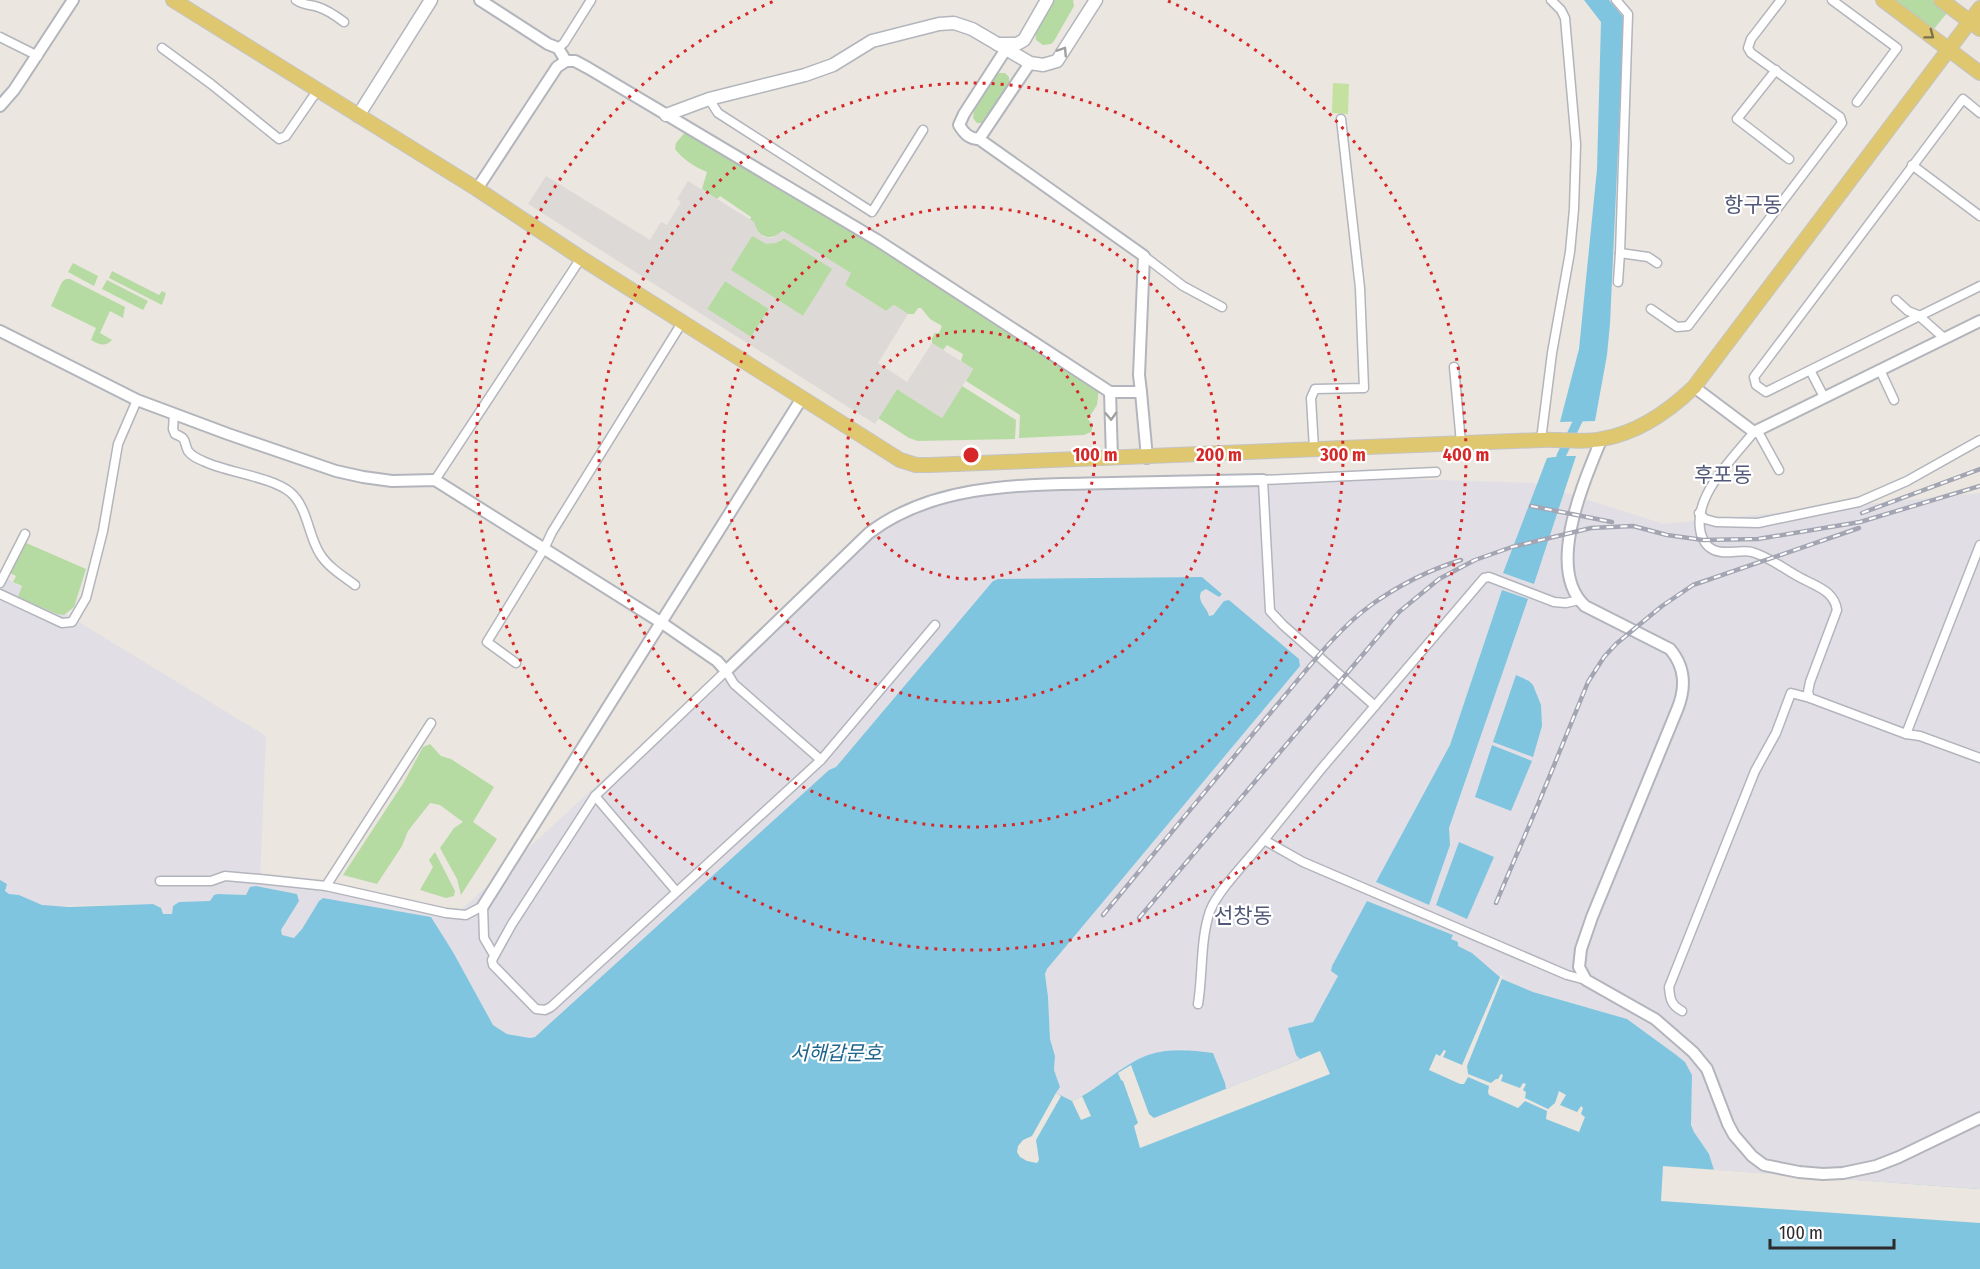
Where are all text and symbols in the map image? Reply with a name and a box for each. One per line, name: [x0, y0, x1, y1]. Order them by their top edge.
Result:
one-way arrow: [1923, 28, 1934, 39]
one-way arrow: [1056, 47, 1068, 57]
district label: 항구동: [1724, 192, 1782, 218]
one-way arrow: [1104, 411, 1117, 420]
text: 100 m: [1073, 444, 1117, 466]
text: 200 m: [1195, 444, 1242, 466]
text: 300 m: [1319, 444, 1366, 466]
text: 400 m: [1443, 444, 1489, 466]
centre of rings: [961, 445, 981, 465]
district label: 후포동: [1694, 462, 1752, 488]
district label: 선창동: [1214, 903, 1272, 929]
water label: 서해갑문호: [790, 1041, 884, 1065]
scale bar: [1770, 1212, 1894, 1250]
text: 100 m: [1779, 1222, 1823, 1244]

